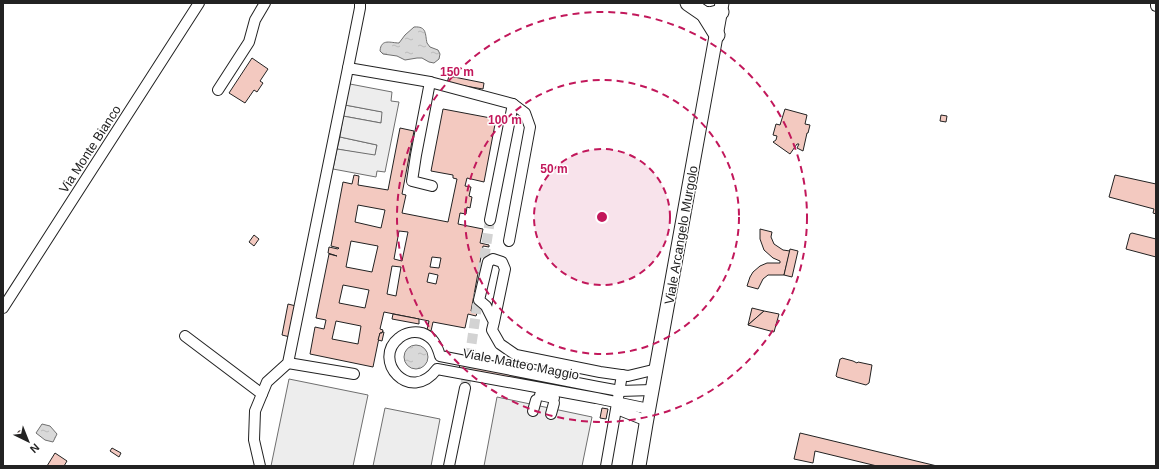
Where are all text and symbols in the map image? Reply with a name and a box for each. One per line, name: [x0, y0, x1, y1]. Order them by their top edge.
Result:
text: 150 m: [440, 65, 474, 79]
street label: Via Monte Bianco: [56, 102, 124, 196]
text: 100 m: [488, 113, 522, 127]
text: 50 m: [540, 162, 568, 176]
street label: Viale Arcangelo Murgolo: [661, 164, 701, 306]
centre of rings: [595, 210, 609, 224]
street label: Viale Matteo Maggio: [462, 345, 580, 383]
north arrow: [8, 421, 48, 461]
text: N: [28, 441, 42, 455]

